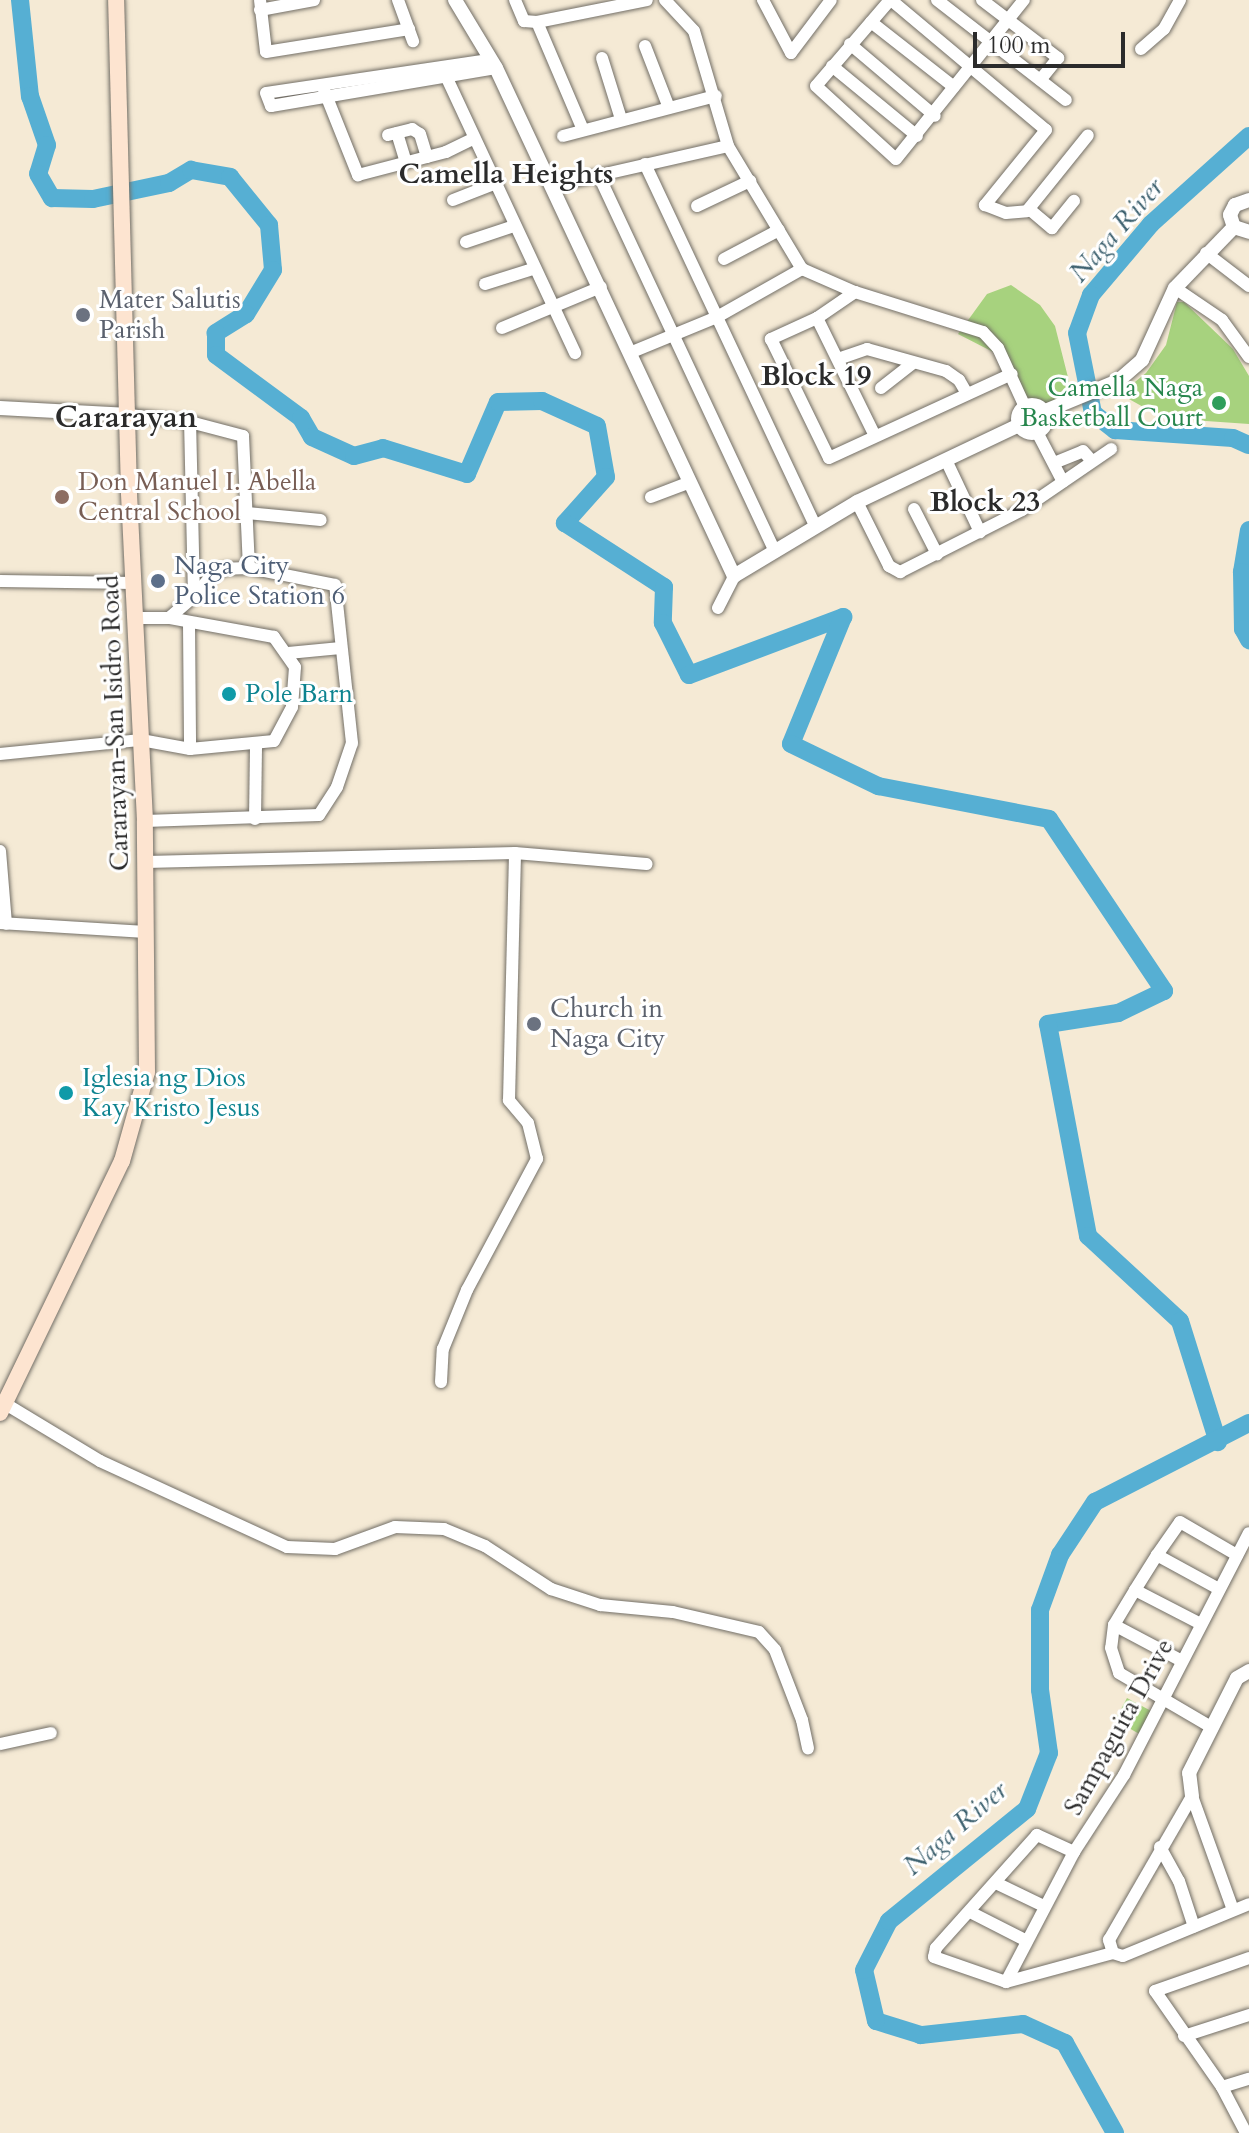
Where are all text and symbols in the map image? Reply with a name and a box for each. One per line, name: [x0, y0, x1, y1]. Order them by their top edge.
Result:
scale bar: [977, 16, 1129, 66]
text: 100 m: [987, 29, 1051, 62]
district label: Camella Heights: [399, 157, 613, 191]
water label: Naga River: [1062, 171, 1170, 289]
place label: Mater Salutis Parish: [99, 284, 241, 346]
marker: Mater Salutis Parish: [74, 306, 92, 324]
district label: Block 19: [761, 359, 871, 393]
place label: Camella Naga Basketball Court: [1020, 372, 1203, 434]
marker: Camella Naga Basketball Court: [1210, 394, 1228, 412]
district label: Cararayan: [55, 400, 197, 436]
place label: Don Manuel I. Abella Central School: [78, 466, 316, 528]
district label: Block 23: [930, 485, 1040, 519]
marker: Don Manuel I. Abella Central School: [53, 488, 71, 506]
place label: Naga City Police Station 6: [174, 550, 345, 612]
marker: Naga City Police Station 6: [149, 572, 167, 590]
street label: Cararayan-San Isidro Road: [94, 574, 136, 872]
place label: Pole Barn: [245, 678, 353, 710]
marker: Pole Barn: [220, 685, 238, 703]
place label: Church in Naga City: [550, 993, 665, 1054]
marker: Church in Naga City: [525, 1015, 543, 1033]
place label: Iglesia ng Dios Kay Kristo Jesus: [82, 1062, 260, 1124]
marker: Iglesia ng Dios Kay Kristo Jesus: [57, 1084, 75, 1102]
street label: Sampaguita Drive: [1058, 1633, 1180, 1821]
water label: Naga River: [896, 1774, 1014, 1882]

